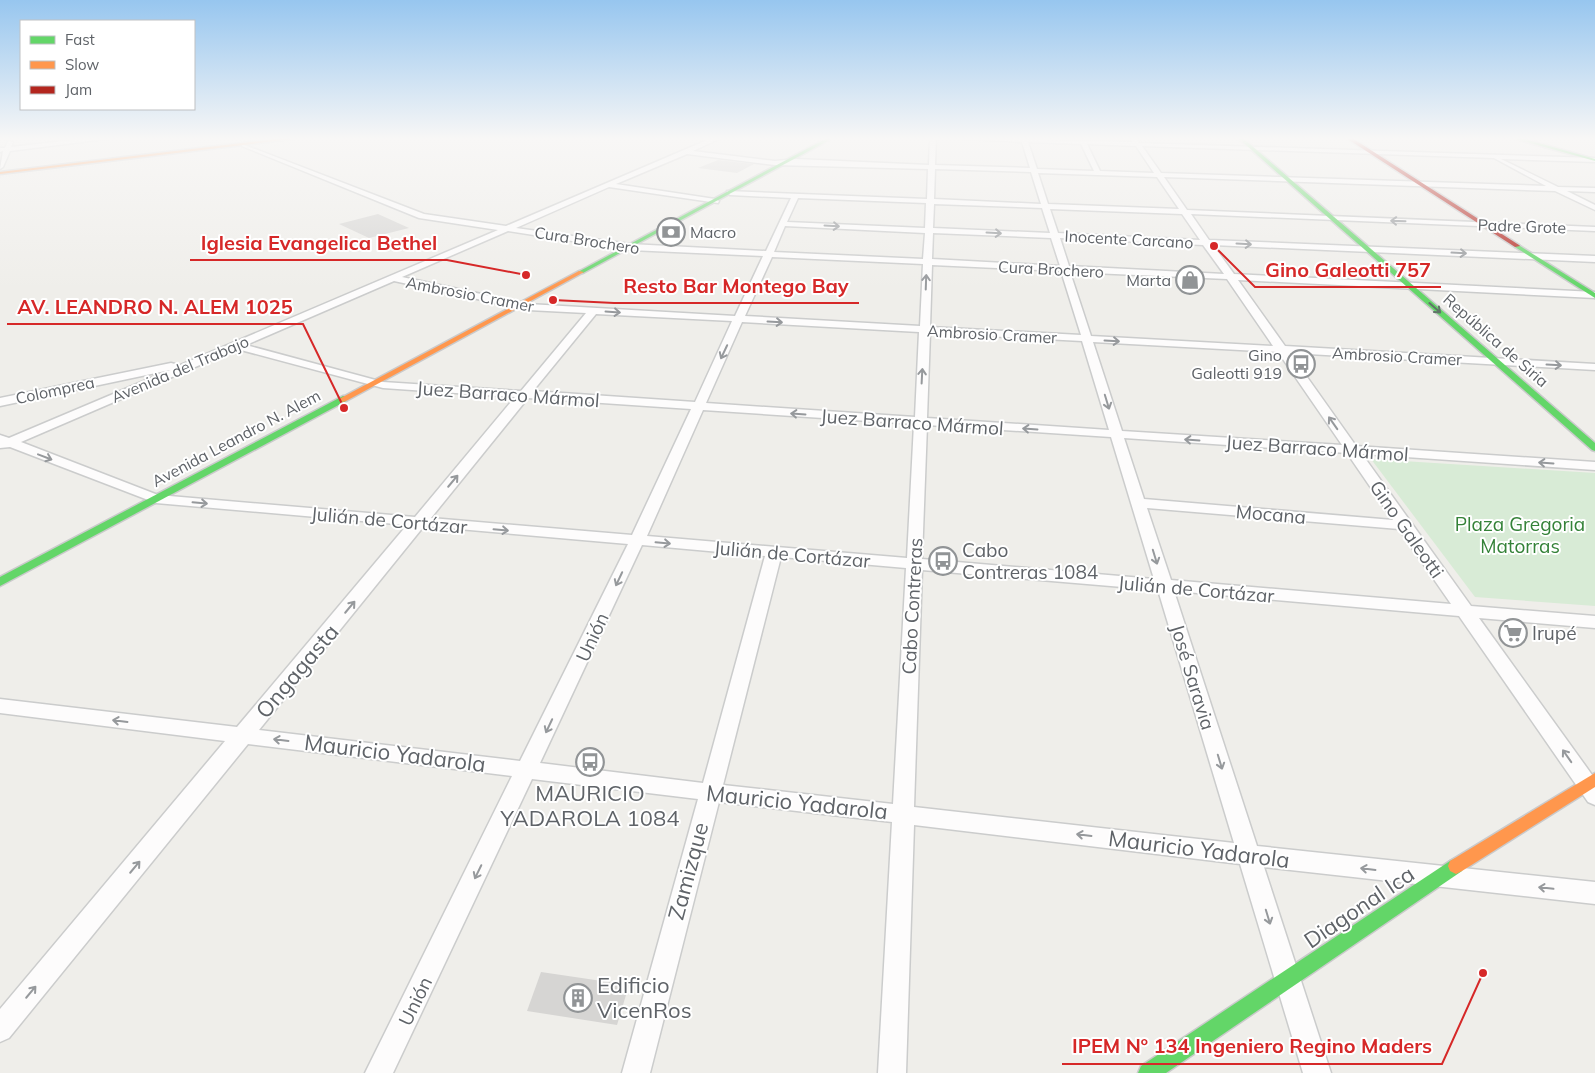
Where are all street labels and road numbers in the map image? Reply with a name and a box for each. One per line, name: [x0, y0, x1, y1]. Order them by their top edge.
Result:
street label: Padre Grote: [1477, 214, 1567, 238]
street label: Cura Brochero: [533, 222, 641, 258]
street label: Inocente Carcano: [1064, 226, 1194, 252]
street label: Cura Brochero: [998, 256, 1104, 282]
street label: Ambrosio Cramer: [404, 272, 536, 316]
street label: República de Siria: [1439, 289, 1553, 391]
street label: Ambrosio Cramer: [926, 321, 1058, 347]
street label: Avenida del Trabajo: [108, 331, 252, 407]
street label: Ambrosio Cramer: [1331, 343, 1463, 369]
street label: Colomprea: [14, 372, 96, 408]
street label: Juez Barraco Mármol: [416, 376, 600, 412]
street label: Avenida Leandro N. Alem: [148, 385, 324, 491]
street label: Juez Barraco Mármol: [820, 404, 1004, 440]
street label: Juez Barraco Mármol: [1225, 430, 1409, 466]
street label: Gino Galeotti: [1365, 475, 1449, 583]
street label: Mocana: [1235, 499, 1307, 529]
street label: Julián de Cortázar: [310, 501, 468, 539]
street label: Julián de Cortázar: [713, 535, 871, 573]
street label: Cabo Contreras: [896, 537, 928, 675]
street label: Julián de Cortázar: [1117, 570, 1275, 608]
street label: Unión: [570, 609, 614, 665]
street label: Ongagasta: [249, 618, 345, 724]
street label: José Saravia: [1166, 621, 1220, 733]
street label: Mauricio Yadarola: [303, 728, 487, 778]
street label: Mauricio Yadarola: [705, 779, 889, 825]
street label: Zamizque: [662, 819, 714, 923]
street label: Mauricio Yadarola: [1107, 824, 1291, 874]
street label: Diagonal Ica: [1298, 860, 1420, 954]
street label: Unión: [393, 973, 437, 1029]

